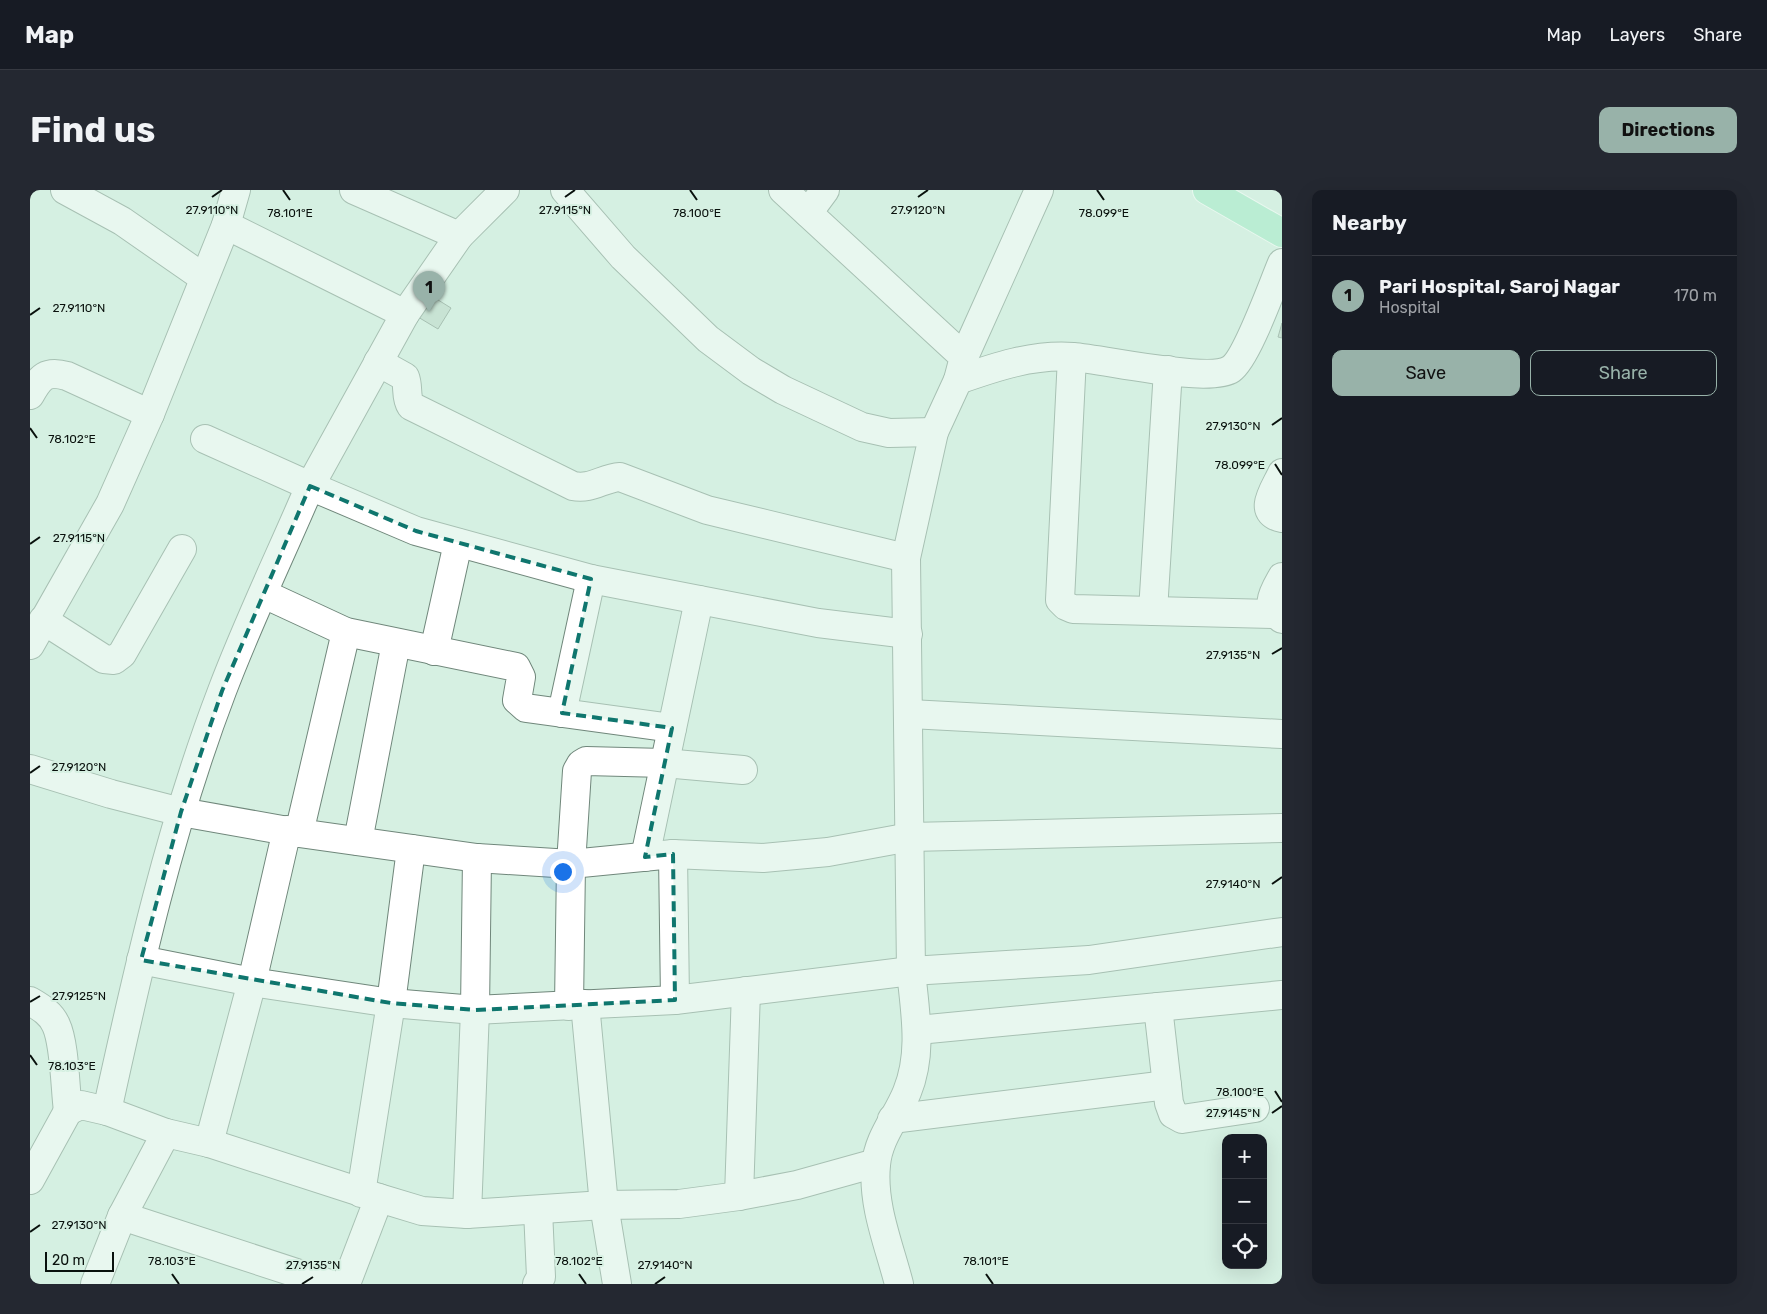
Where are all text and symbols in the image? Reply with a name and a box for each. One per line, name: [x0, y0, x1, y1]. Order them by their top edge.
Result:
text: Map: [25, 21, 74, 49]
text: Map: [1547, 24, 1582, 46]
text: Layers: [1610, 24, 1665, 46]
text: Share: [1693, 24, 1742, 46]
button: Directions: [1599, 107, 1737, 153]
text: Find us: [30, 109, 155, 151]
text: 27.9110°N: [186, 203, 238, 217]
text: 27.9115°N: [539, 203, 591, 217]
text: 27.9120°N: [891, 203, 945, 217]
text: 78.101°E: [267, 206, 313, 220]
text: 78.100°E: [673, 206, 721, 220]
text: 78.099°E: [1079, 206, 1129, 220]
text: Nearby: [1332, 210, 1407, 235]
pin: 1: [413, 271, 445, 312]
text: Pari Hospital, Saroj Nagar: [1379, 275, 1620, 298]
text: 1: [1344, 286, 1352, 305]
text: 170 m: [1674, 286, 1717, 305]
text: Hospital: [1379, 298, 1440, 317]
text: 27.9110°N: [53, 301, 105, 315]
button: Save: [1332, 350, 1520, 396]
button: Share: [1530, 350, 1717, 396]
text: 27.9130°N: [1206, 419, 1260, 433]
text: 78.102°E: [48, 432, 96, 446]
text: 78.099°E: [1215, 458, 1265, 472]
text: 27.9115°N: [53, 531, 105, 545]
text: 27.9135°N: [1206, 648, 1260, 662]
text: 27.9120°N: [52, 760, 106, 774]
your location: [550, 859, 576, 885]
text: 27.9140°N: [1205, 877, 1261, 891]
text: 27.9125°N: [52, 989, 106, 1003]
text: 78.103°E: [48, 1059, 96, 1073]
text: 78.100°E: [1216, 1085, 1264, 1099]
text: 27.9145°N: [1206, 1106, 1260, 1120]
map controls: [1222, 1134, 1267, 1269]
button: +: [1222, 1134, 1267, 1179]
button: −: [1222, 1179, 1267, 1224]
text: 27.9130°N: [52, 1218, 106, 1232]
button: locate: [1222, 1224, 1267, 1269]
scale bar: [45, 1249, 114, 1272]
text: 20 m: [52, 1252, 85, 1269]
text: 78.103°E: [148, 1254, 196, 1268]
text: 78.102°E: [555, 1254, 603, 1268]
text: 78.101°E: [963, 1254, 1009, 1268]
text: 27.9135°N: [286, 1258, 340, 1272]
text: 27.9140°N: [637, 1258, 693, 1272]

